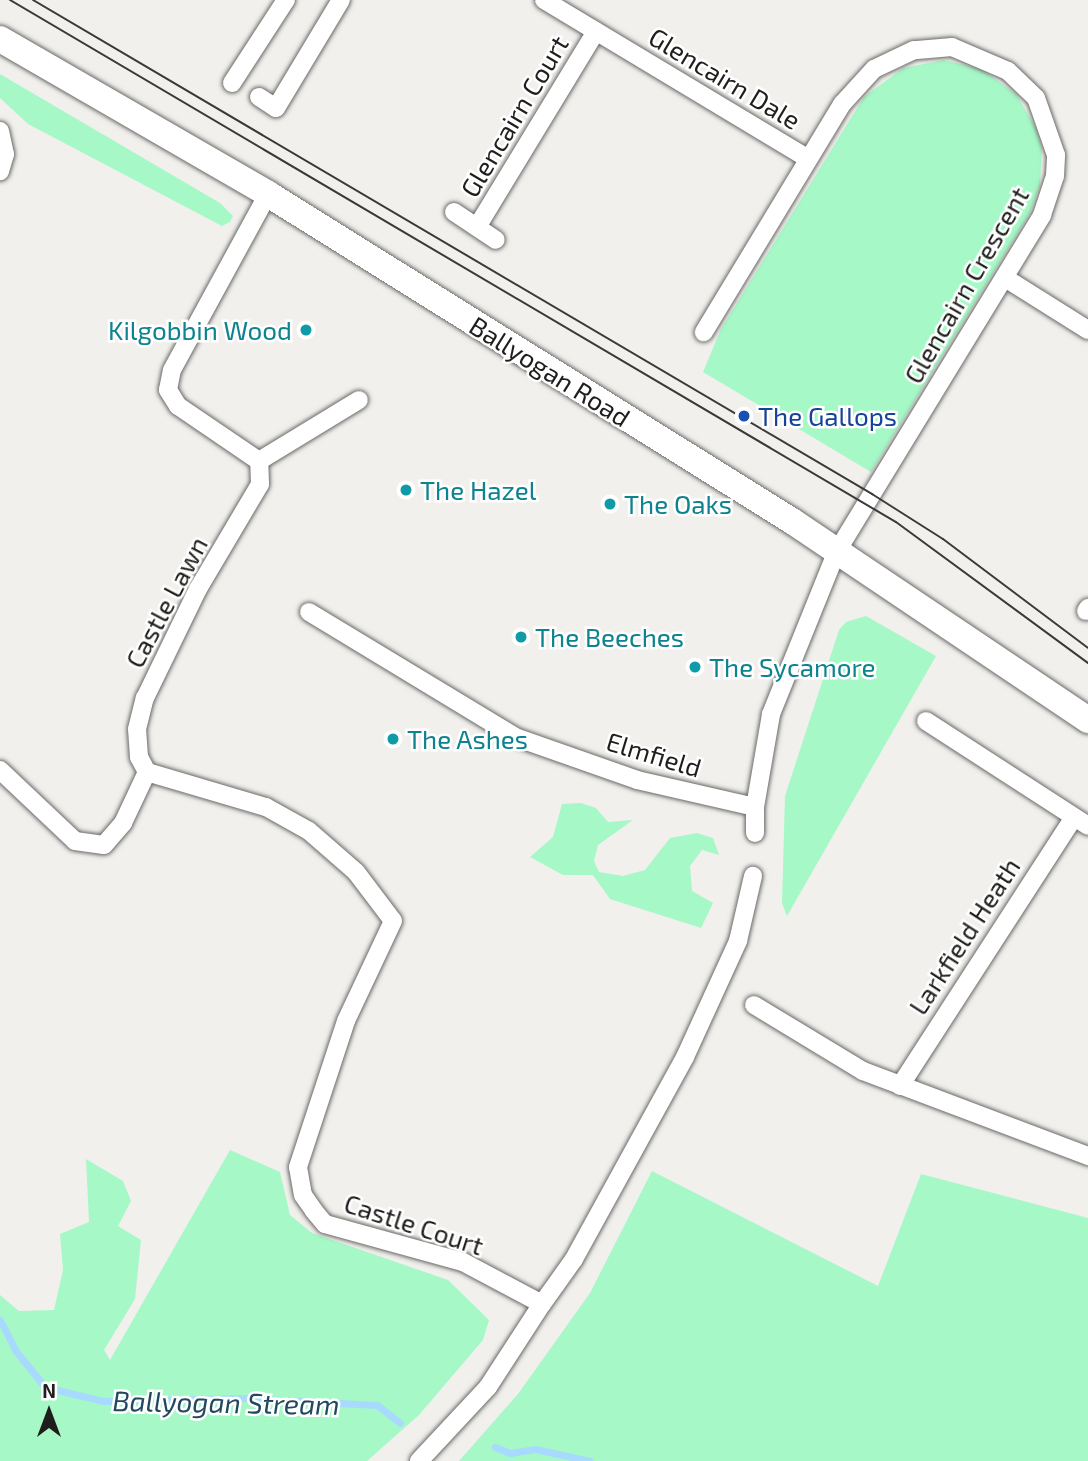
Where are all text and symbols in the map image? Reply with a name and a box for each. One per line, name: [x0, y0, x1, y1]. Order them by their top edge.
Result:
street label: Glencairn Dale: [644, 21, 806, 135]
street label: Glencairn Court: [454, 30, 574, 202]
street label: Glencairn Crescent: [897, 181, 1035, 389]
street label: Ballyogan Road: [464, 309, 636, 433]
place label: Kilgobbin Wood: [108, 314, 292, 346]
marker: Kilgobbin Wood: [298, 322, 314, 338]
place label: The Gallops: [758, 400, 897, 432]
marker: The Gallops: [736, 408, 752, 424]
place label: The Hazel: [420, 474, 537, 506]
marker: The Hazel: [398, 482, 414, 498]
place label: The Oaks: [624, 488, 732, 520]
marker: The Oaks: [602, 496, 618, 512]
street label: Castle Lawn: [118, 531, 214, 673]
place label: The Beeches: [535, 621, 684, 653]
marker: The Beeches: [513, 629, 529, 645]
place label: The Sycamore: [709, 651, 876, 683]
marker: The Sycamore: [687, 659, 703, 675]
place label: The Ashes: [407, 723, 529, 755]
street label: Elmfield: [603, 725, 705, 783]
marker: The Ashes: [385, 731, 401, 747]
street label: Larkfield Heath: [902, 852, 1026, 1020]
street label: Castle Court: [340, 1187, 488, 1261]
north arrow: [14, 1377, 84, 1447]
text: N: [42, 1379, 56, 1402]
water label: Ballyogan Stream: [112, 1383, 340, 1421]

